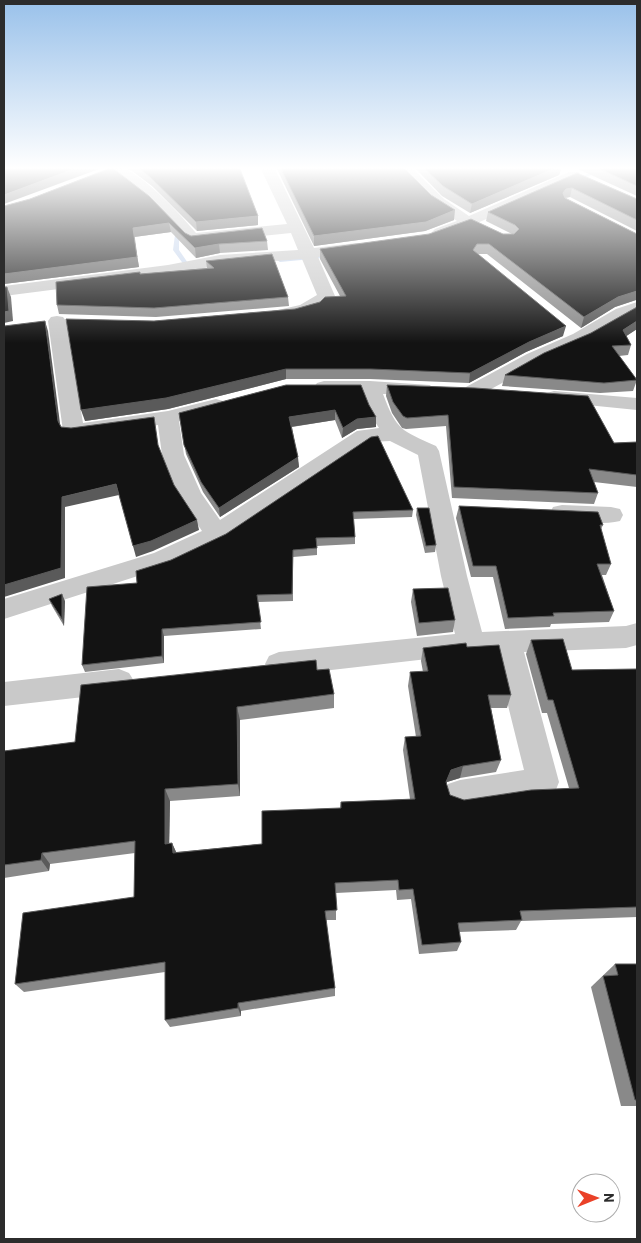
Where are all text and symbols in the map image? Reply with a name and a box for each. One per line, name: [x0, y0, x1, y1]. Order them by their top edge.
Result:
north arrow: [571, 1173, 621, 1223]
text: N: [601, 1193, 618, 1203]

